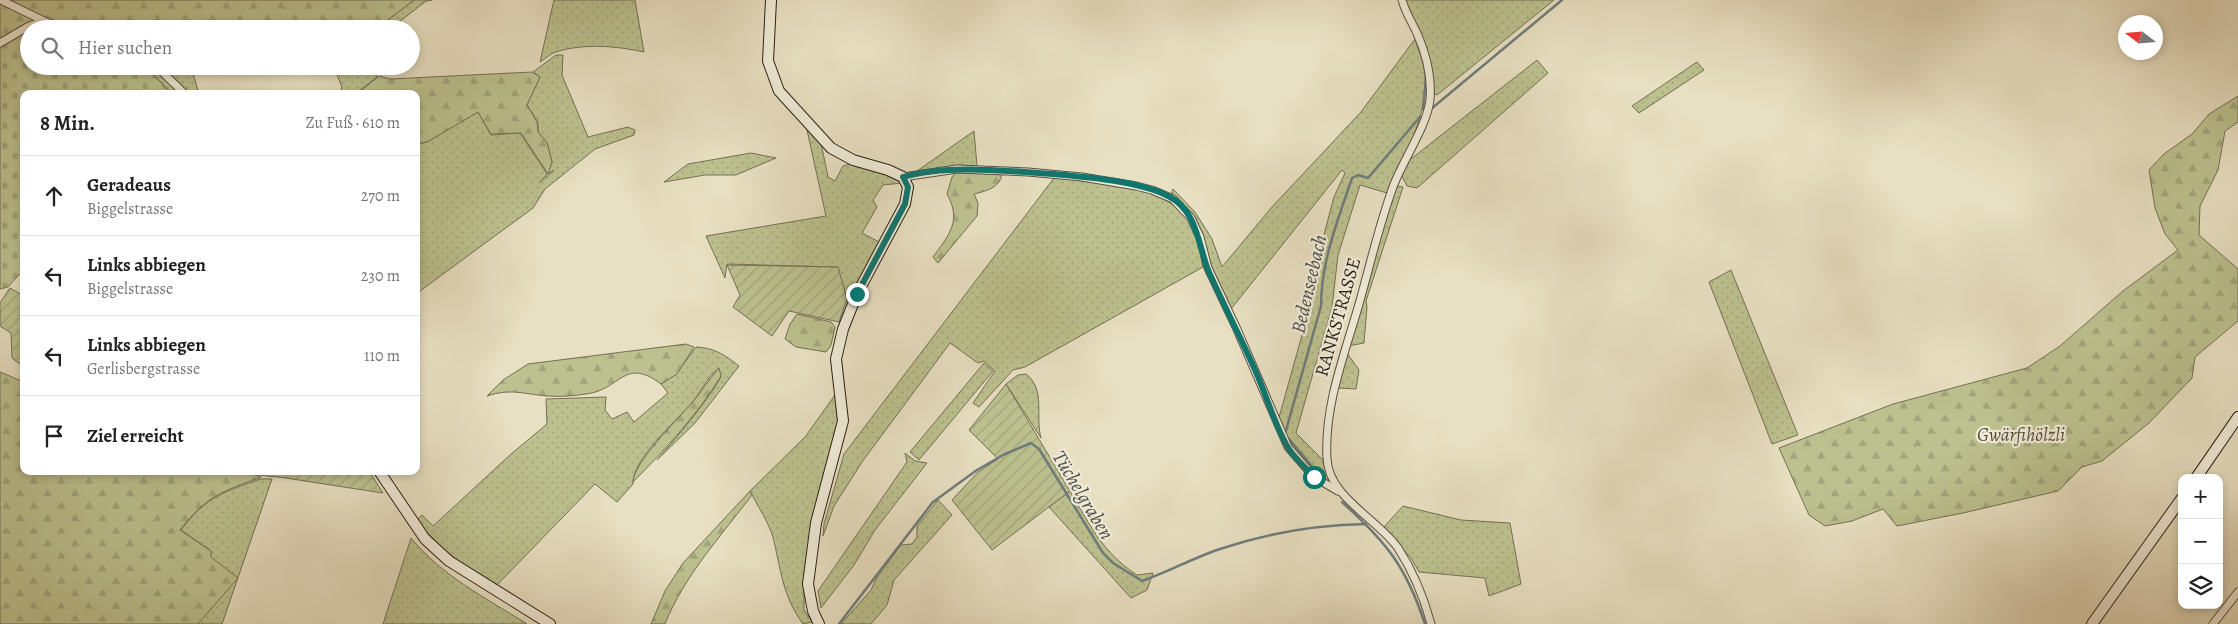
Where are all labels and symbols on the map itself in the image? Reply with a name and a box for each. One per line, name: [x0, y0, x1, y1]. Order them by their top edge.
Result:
north arrow: [2118, 15, 2163, 60]
water label: Bedenseebach: [1285, 232, 1333, 336]
street label: RANKSTRASSE: [1309, 254, 1367, 380]
route end: [846, 283, 869, 306]
park label: Gwärfihölzli: [1977, 422, 2065, 448]
water label: Tüchelgraben: [1046, 445, 1120, 545]
route start: [1303, 466, 1326, 489]

